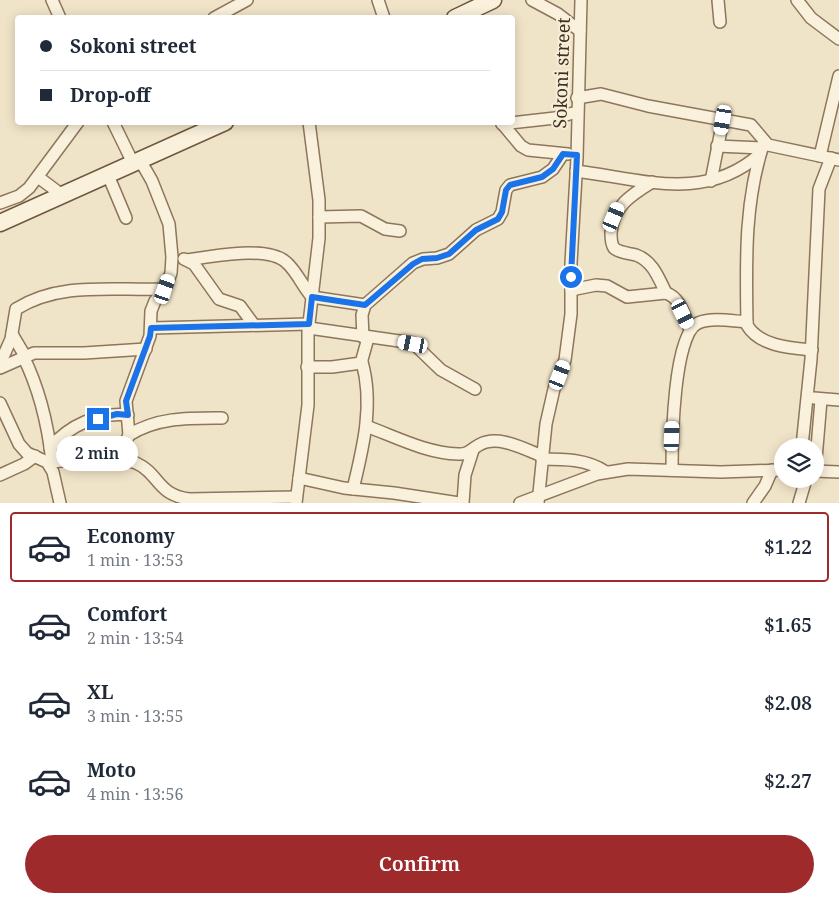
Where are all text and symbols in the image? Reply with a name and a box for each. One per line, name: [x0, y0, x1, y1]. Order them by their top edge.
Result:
street label: Sokoni street: [547, 17, 575, 129]
text: Sokoni street: [70, 33, 197, 59]
text: Drop-off: [70, 82, 150, 108]
car: [713, 104, 732, 136]
car: [601, 200, 626, 234]
route start: [560, 266, 582, 288]
car: [153, 272, 176, 306]
car: [669, 297, 696, 331]
car: [396, 334, 429, 354]
car: [547, 358, 572, 392]
route end: [87, 408, 109, 430]
car: [663, 421, 680, 451]
callout: 2 min: [57, 436, 139, 472]
map controls: [774, 438, 824, 488]
button: layers: [774, 438, 824, 488]
text: 2 min: [75, 442, 119, 464]
text: Economy: [87, 523, 175, 549]
icon: car: [27, 525, 72, 570]
text: $1.22: [764, 534, 812, 560]
text: 1 min · 13:53: [87, 549, 183, 571]
text: Comfort: [87, 601, 167, 627]
icon: car: [27, 603, 72, 648]
text: $1.65: [764, 612, 812, 638]
text: 2 min · 13:54: [87, 627, 183, 649]
text: XL: [87, 679, 113, 705]
icon: car: [27, 681, 72, 726]
text: $2.08: [764, 690, 812, 716]
text: 3 min · 13:55: [87, 705, 183, 727]
text: Moto: [87, 757, 136, 783]
icon: car: [27, 759, 72, 804]
text: $2.27: [764, 768, 812, 794]
text: 4 min · 13:56: [87, 783, 183, 805]
button: Confirm: [25, 835, 814, 893]

